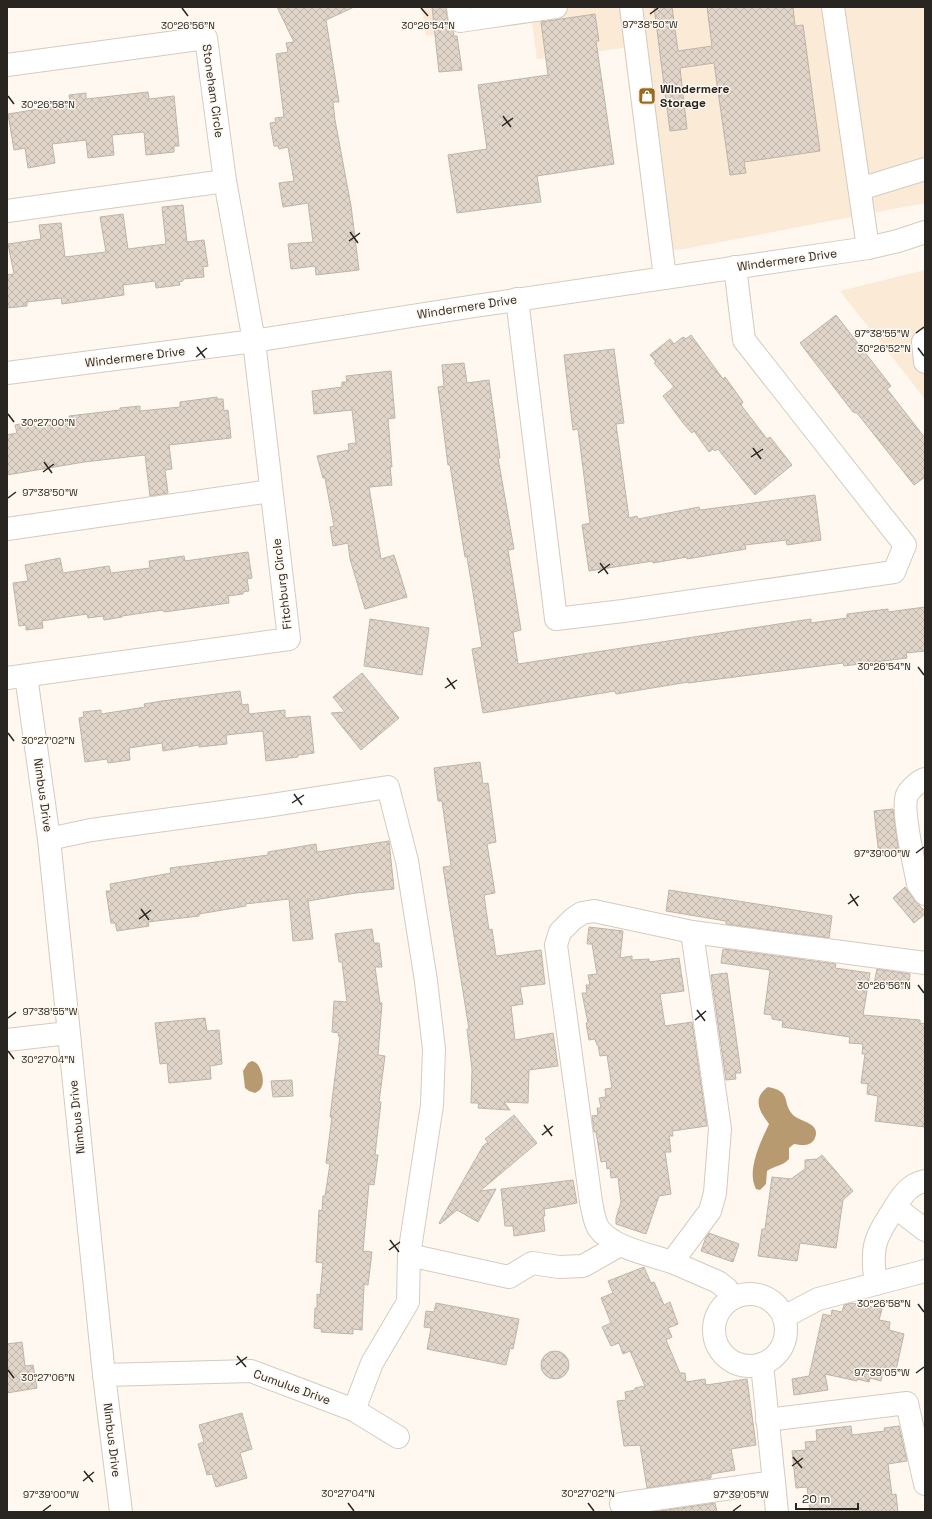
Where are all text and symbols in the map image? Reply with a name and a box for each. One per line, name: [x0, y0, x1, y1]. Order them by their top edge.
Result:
text: 97°38'50"W: [622, 18, 678, 31]
text: 30°26'56"N: [161, 19, 215, 32]
text: 30°26'54"N: [401, 19, 455, 32]
street label: Stoneham Circle: [199, 43, 227, 139]
place label: Windermere Storage: [660, 81, 729, 111]
shop icon: Windermere Storage: [637, 86, 657, 106]
text: 30°26'58"N: [21, 98, 75, 111]
street label: Windermere Drive: [736, 245, 838, 275]
street label: Windermere Drive: [416, 291, 518, 323]
text: 97°38'55"W: [854, 327, 910, 340]
text: 30°26'52"N: [857, 342, 911, 355]
street label: Windermere Drive: [84, 343, 186, 371]
text: 30°27'00"N: [21, 416, 75, 429]
text: 97°38'50"W: [22, 486, 78, 499]
street label: Fitchburg Circle: [268, 538, 296, 630]
text: 30°26'54"N: [857, 660, 911, 673]
text: 30°27'02"N: [21, 734, 75, 747]
street label: Nimbus Drive: [30, 757, 56, 833]
text: 97°39'00"W: [854, 847, 910, 860]
text: 30°26'56"N: [857, 979, 911, 992]
text: 97°38'55"W: [22, 1005, 78, 1018]
text: 30°27'04"N: [21, 1053, 75, 1066]
street label: Nimbus Drive: [65, 1079, 89, 1155]
text: 30°26'58"N: [857, 1297, 911, 1310]
street label: Cumulus Drive: [251, 1366, 333, 1408]
text: 97°39'05"W: [854, 1366, 910, 1379]
text: 30°27'06"N: [21, 1371, 75, 1384]
street label: Nimbus Drive: [100, 1402, 124, 1478]
scale bar: [796, 1485, 858, 1511]
text: 30°27'04"N: [321, 1487, 375, 1500]
text: 30°27'02"N: [561, 1487, 615, 1500]
text: 97°39'00"W: [23, 1488, 79, 1501]
text: 97°39'05"W: [713, 1488, 769, 1501]
text: 20 m: [802, 1491, 830, 1507]

